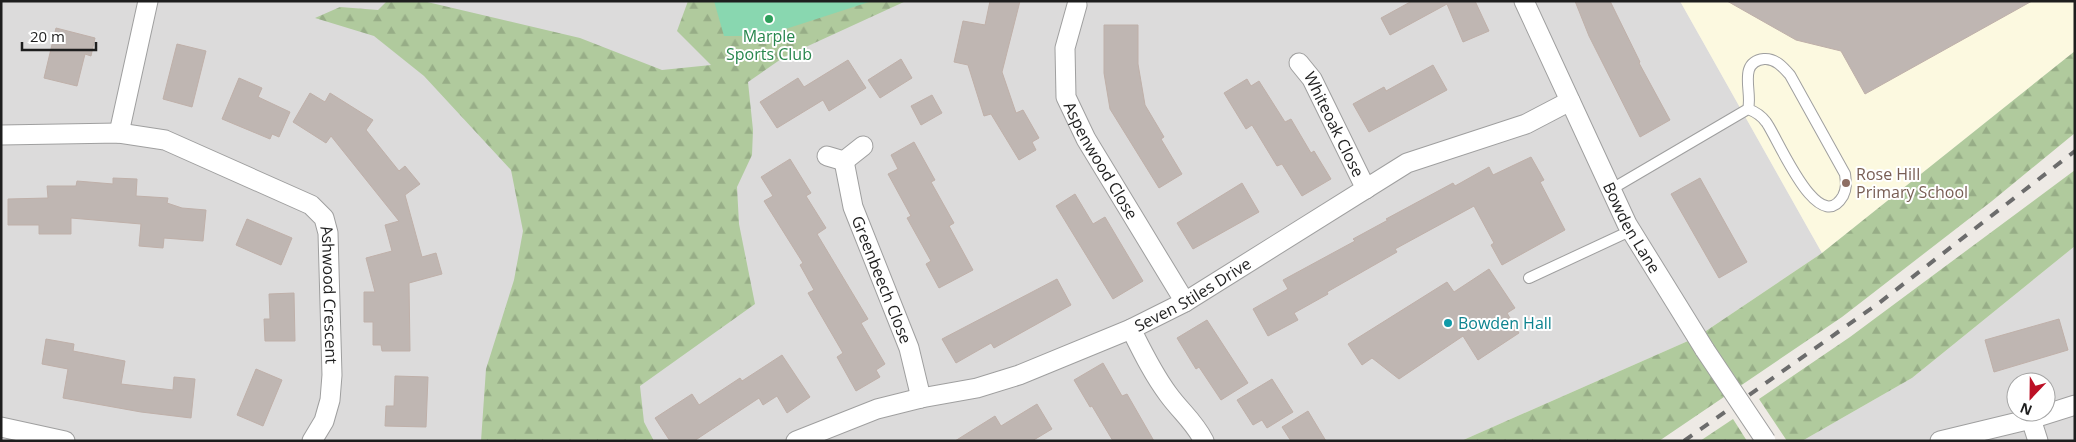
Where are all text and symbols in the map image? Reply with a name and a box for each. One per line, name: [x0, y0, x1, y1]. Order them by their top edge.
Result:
marker: Marple Sports Club: [763, 13, 775, 25]
scale bar: [22, 20, 96, 52]
place label: Marple Sports Club: [726, 25, 812, 65]
text: 20 m: [30, 26, 65, 46]
street label: Whiteoak Close: [1299, 68, 1369, 181]
street label: Aspenwood Close: [1059, 98, 1143, 223]
place label: Rose Hill Primary School: [1856, 163, 1968, 203]
marker: Rose Hill Primary School: [1840, 177, 1852, 189]
street label: Bowden Lane: [1598, 178, 1666, 277]
street label: Greenbeech Close: [847, 212, 917, 347]
street label: Ashwood Crescent: [315, 223, 343, 365]
street label: Seven Stiles Drive: [1131, 252, 1255, 337]
place label: Bowden Hall: [1458, 312, 1552, 334]
marker: Bowden Hall: [1442, 317, 1454, 329]
north arrow: [2006, 372, 2056, 422]
text: N: [2017, 399, 2035, 420]

